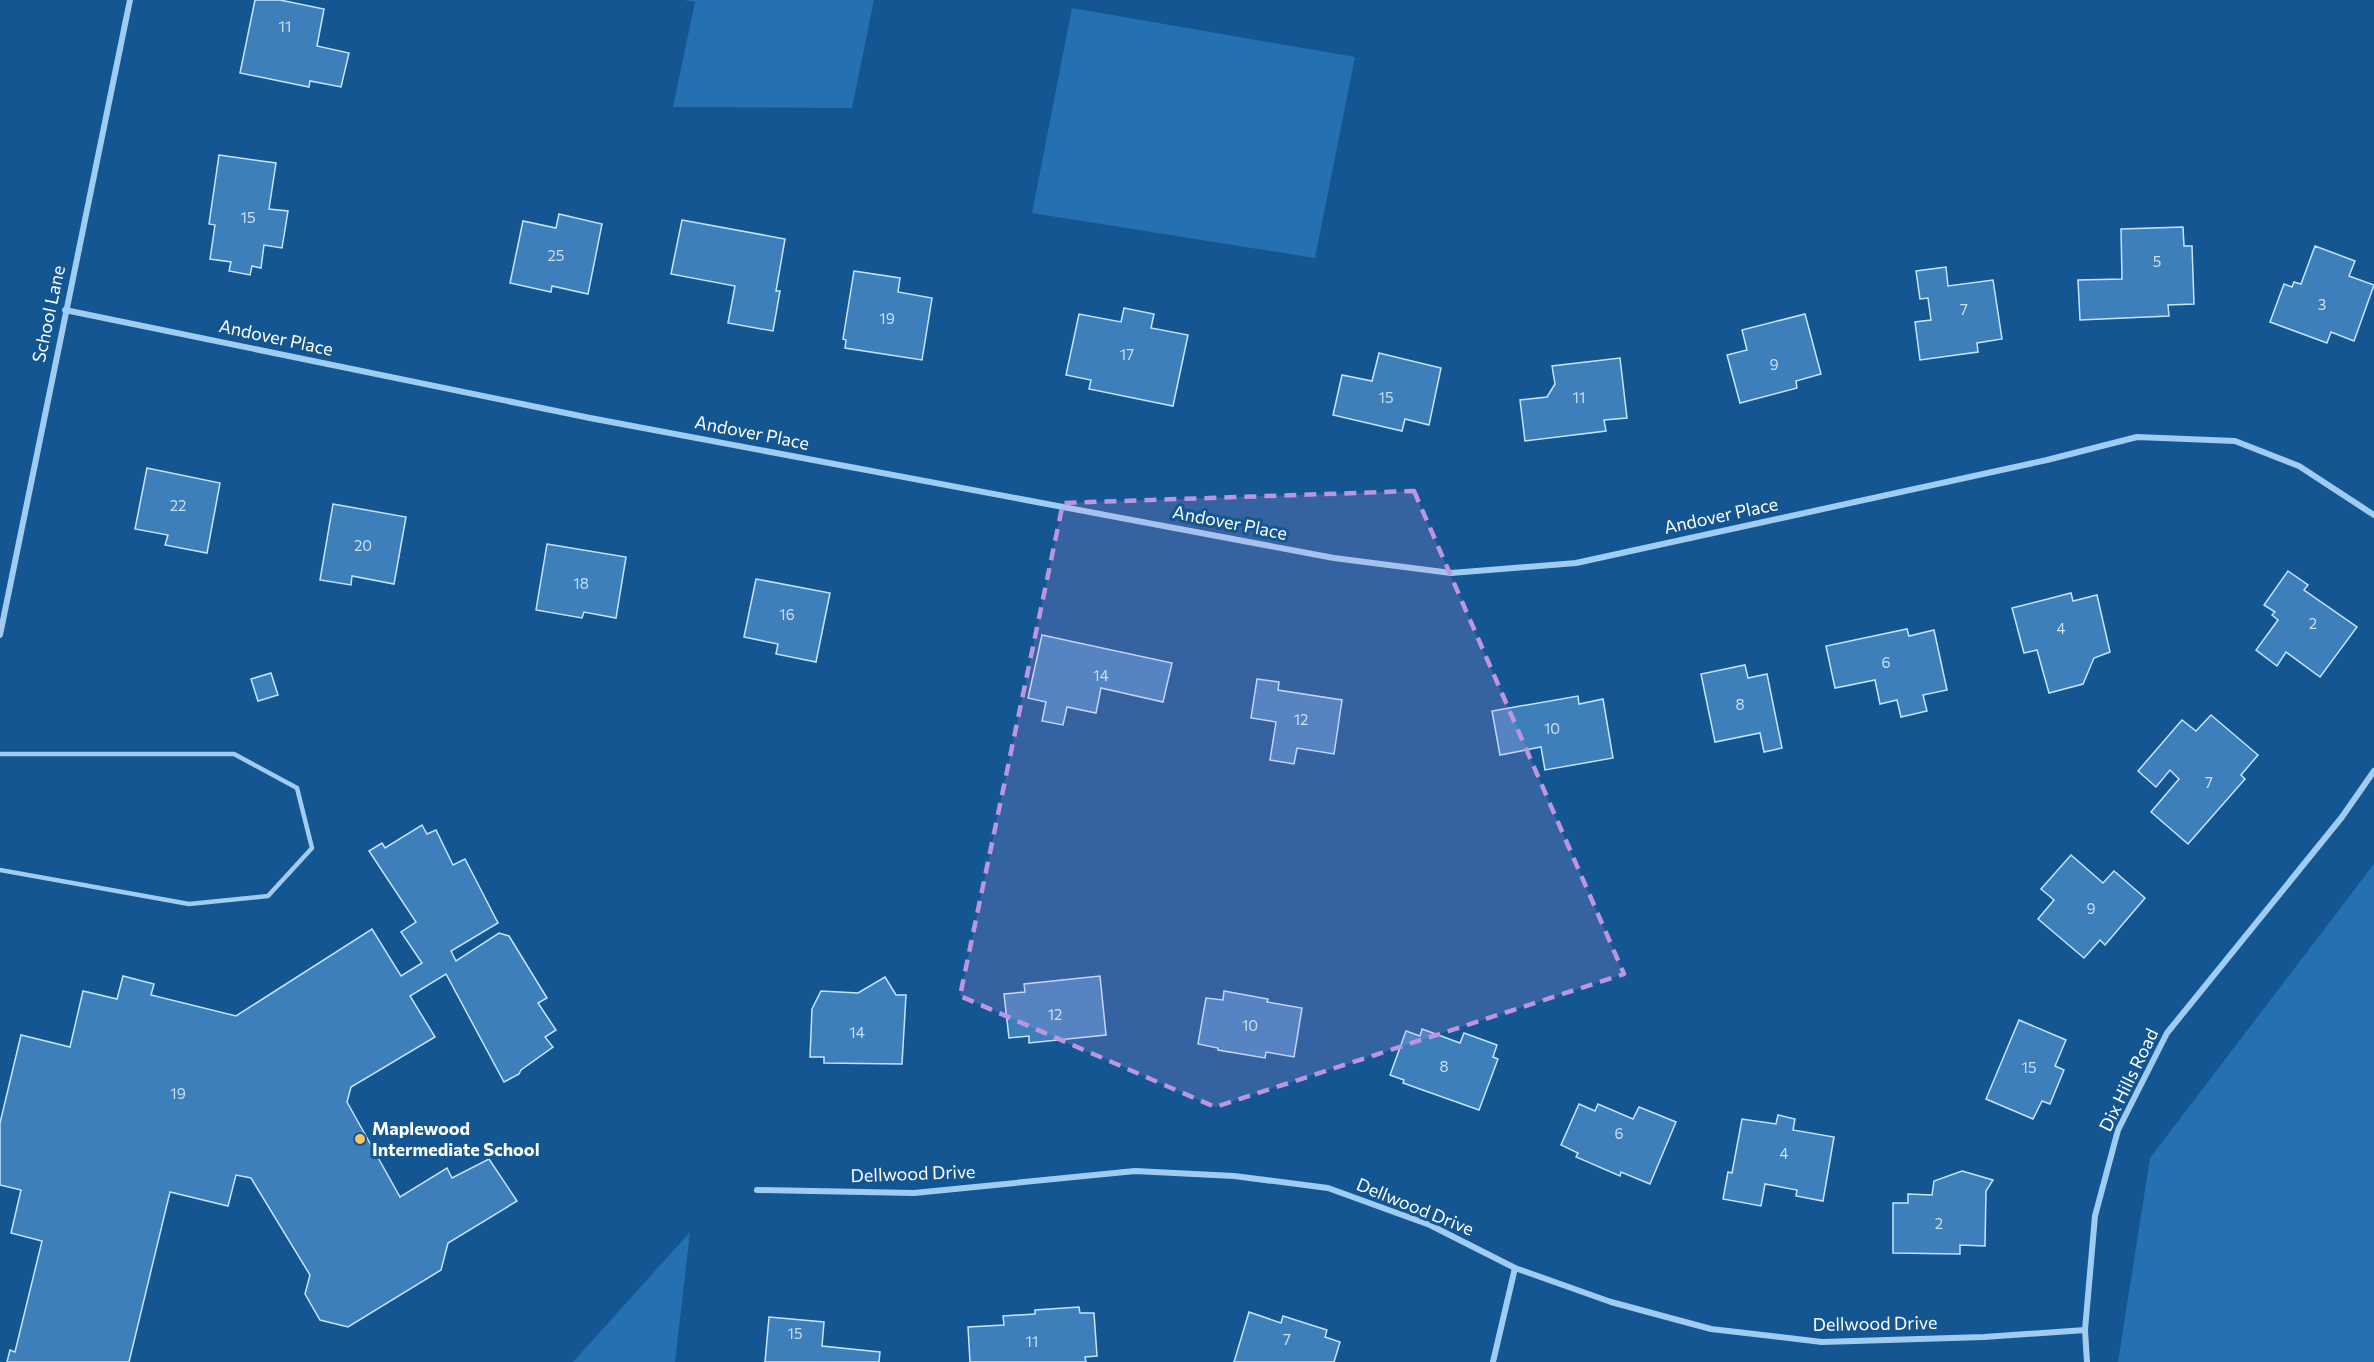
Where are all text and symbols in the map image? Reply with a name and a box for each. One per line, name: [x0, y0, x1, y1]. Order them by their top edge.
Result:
house number: 11: [279, 17, 291, 35]
house number: 15: [240, 208, 256, 226]
house number: 25: [548, 246, 564, 264]
house number: 5: [2153, 252, 2161, 270]
street label: School Lane: [27, 263, 69, 364]
house number: 3: [2318, 295, 2326, 313]
house number: 7: [1960, 300, 1968, 318]
house number: 19: [879, 309, 895, 327]
street label: Andover Place: [217, 314, 335, 360]
house number: 17: [1120, 345, 1134, 363]
house number: 9: [1769, 355, 1779, 373]
house number: 15: [1378, 388, 1394, 406]
house number: 11: [1573, 388, 1585, 406]
street label: Andover Place: [693, 410, 811, 454]
street label: Andover Place: [1662, 492, 1780, 538]
house number: 22: [170, 496, 186, 514]
street label: Andover Place: [1171, 500, 1289, 544]
house number: 20: [354, 536, 372, 554]
house number: 18: [573, 574, 589, 592]
house number: 16: [779, 605, 795, 623]
house number: 2: [2309, 614, 2317, 632]
house number: 4: [2057, 619, 2066, 637]
house number: 6: [1881, 653, 1891, 671]
house number: 14: [1093, 666, 1109, 684]
house number: 8: [1735, 695, 1745, 713]
house number: 12: [1294, 710, 1308, 728]
house number: 10: [1544, 719, 1560, 737]
house number: 7: [2205, 773, 2213, 791]
house number: 9: [2086, 899, 2096, 917]
house number: 12: [1048, 1005, 1062, 1023]
house number: 10: [1242, 1016, 1258, 1034]
house number: 14: [849, 1023, 865, 1041]
street label: Dix Hills Road: [2094, 1024, 2163, 1135]
house number: 8: [1439, 1057, 1449, 1075]
house number: 15: [2021, 1058, 2037, 1076]
house number: 19: [170, 1084, 186, 1102]
place label: Maplewood Intermediate School: [372, 1117, 540, 1160]
house number: 6: [1614, 1124, 1624, 1142]
marker: Maplewood Intermediate School: [353, 1132, 367, 1146]
house number: 4: [1780, 1144, 1789, 1162]
street label: Dellwood Drive: [850, 1160, 976, 1186]
street label: Dellwood Drive: [1353, 1172, 1477, 1240]
house number: 2: [1935, 1214, 1943, 1232]
street label: Dellwood Drive: [1812, 1311, 1938, 1335]
house number: 15: [787, 1324, 803, 1342]
house number: 7: [1283, 1330, 1291, 1348]
house number: 11: [1026, 1332, 1038, 1350]

